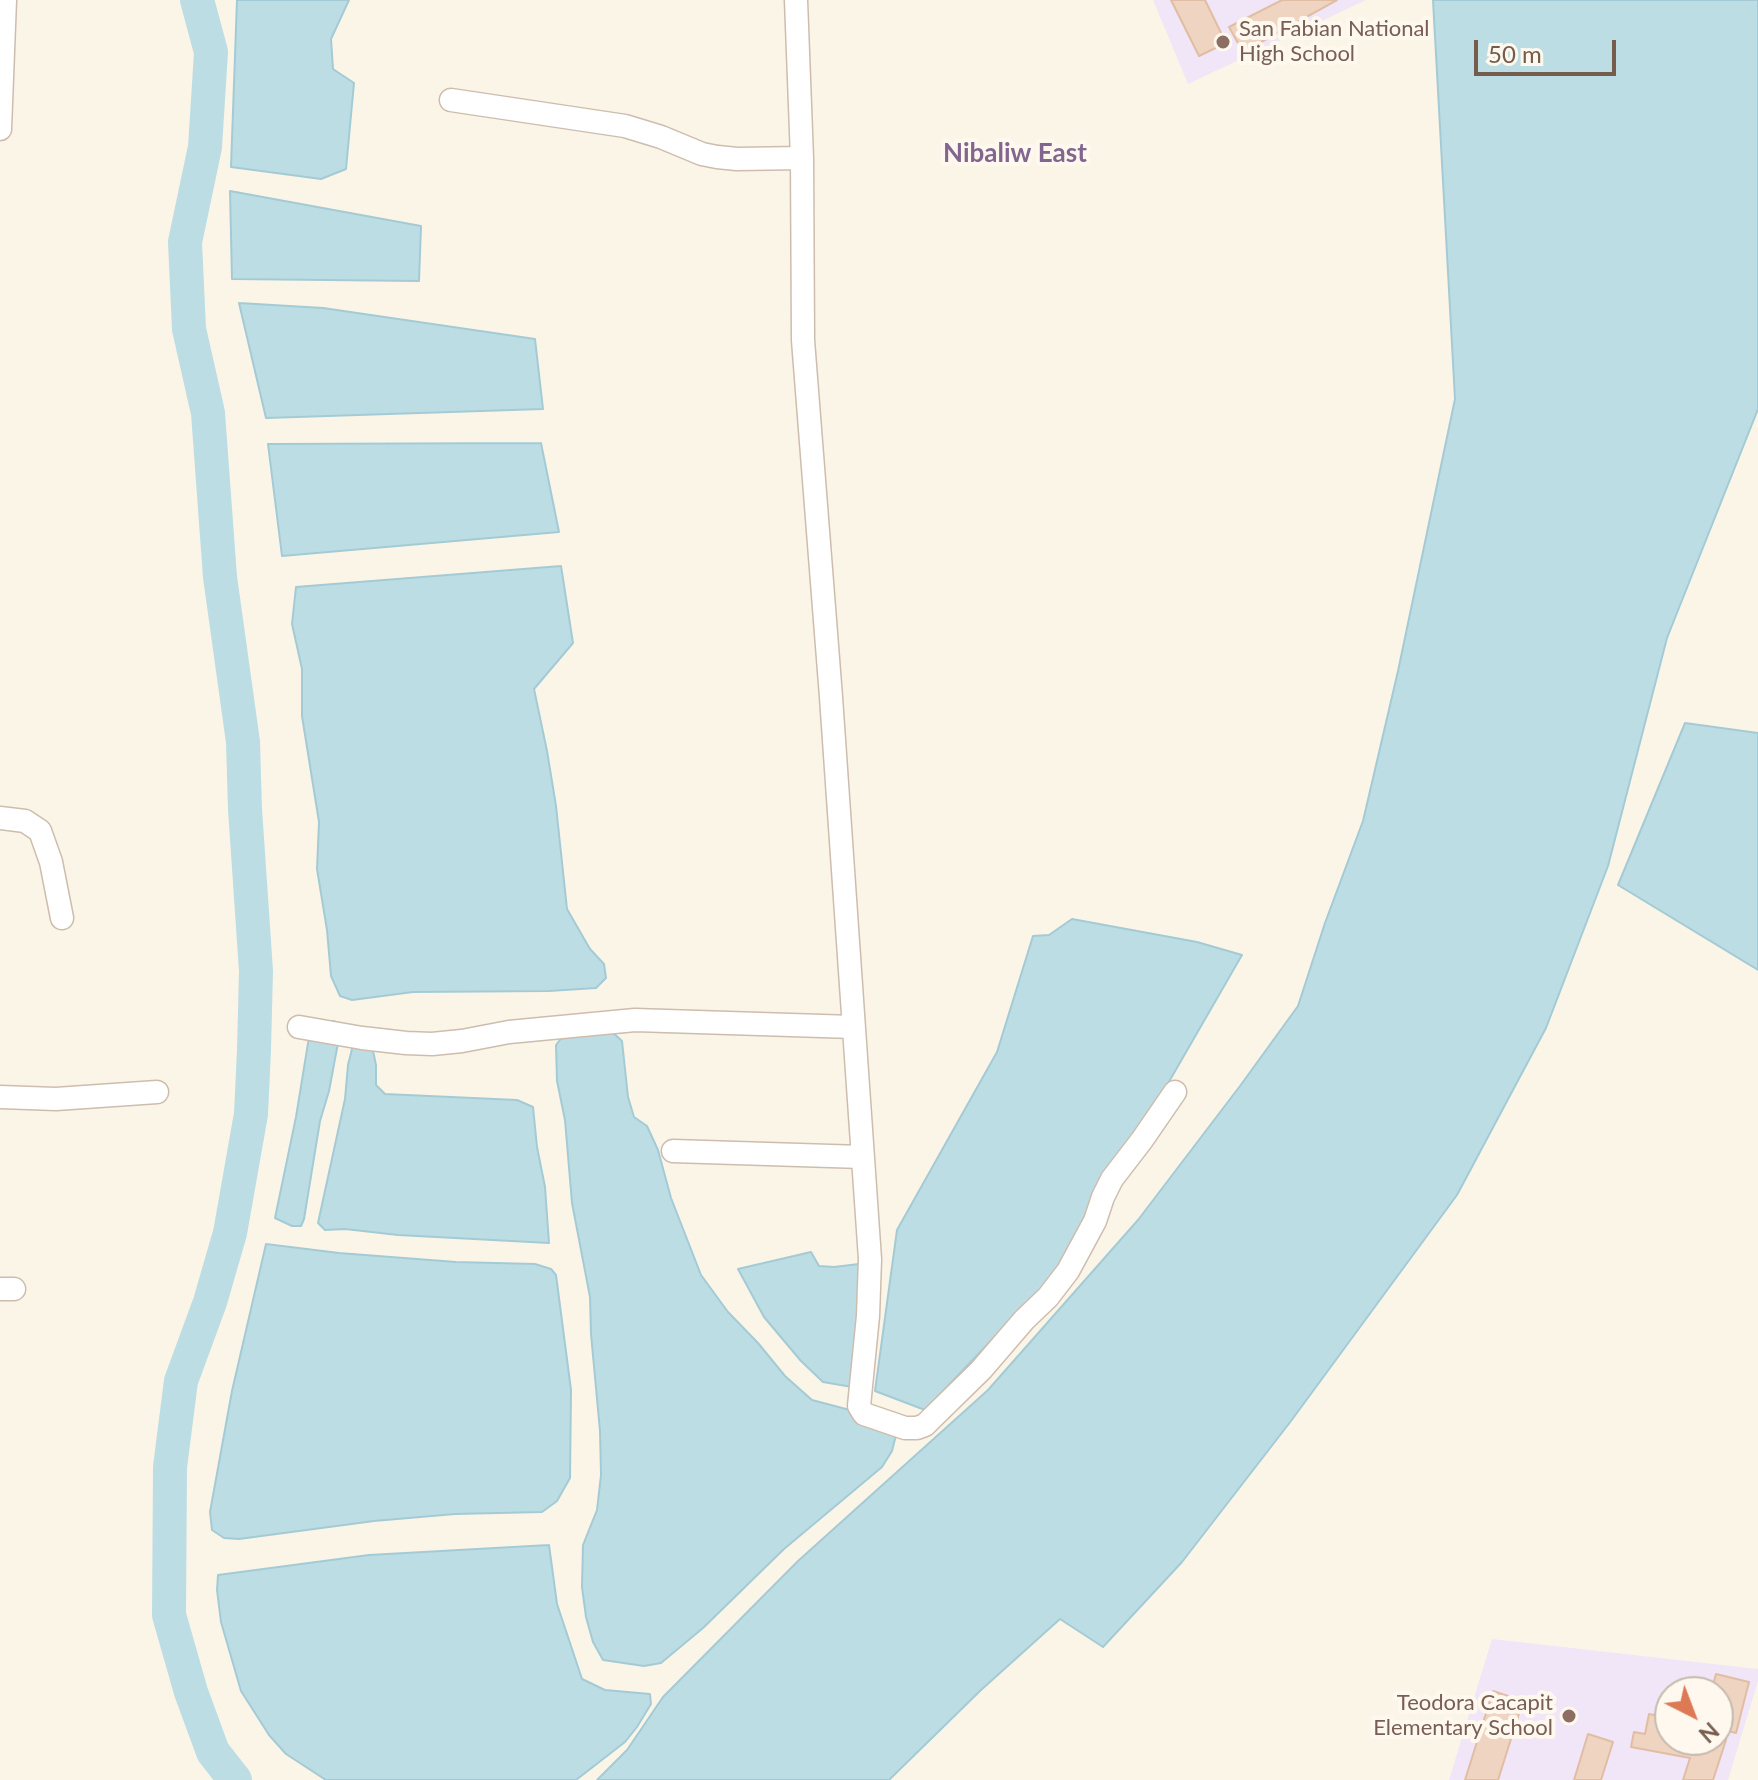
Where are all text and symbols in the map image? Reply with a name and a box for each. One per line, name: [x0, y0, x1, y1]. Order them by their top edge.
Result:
place label: San Fabian National High School: [1239, 16, 1430, 68]
scale bar: [1478, 24, 1620, 74]
marker: San Fabian National High School: [1214, 33, 1232, 51]
text: 50 m: [1488, 39, 1542, 68]
district label: Nibaliw East: [943, 138, 1087, 170]
north arrow: [1654, 1676, 1734, 1756]
place label: Teodora Cacapit Elementary School: [1373, 1690, 1553, 1742]
marker: Teodora Cacapit Elementary School: [1560, 1707, 1578, 1725]
text: N: [1694, 1717, 1724, 1748]

